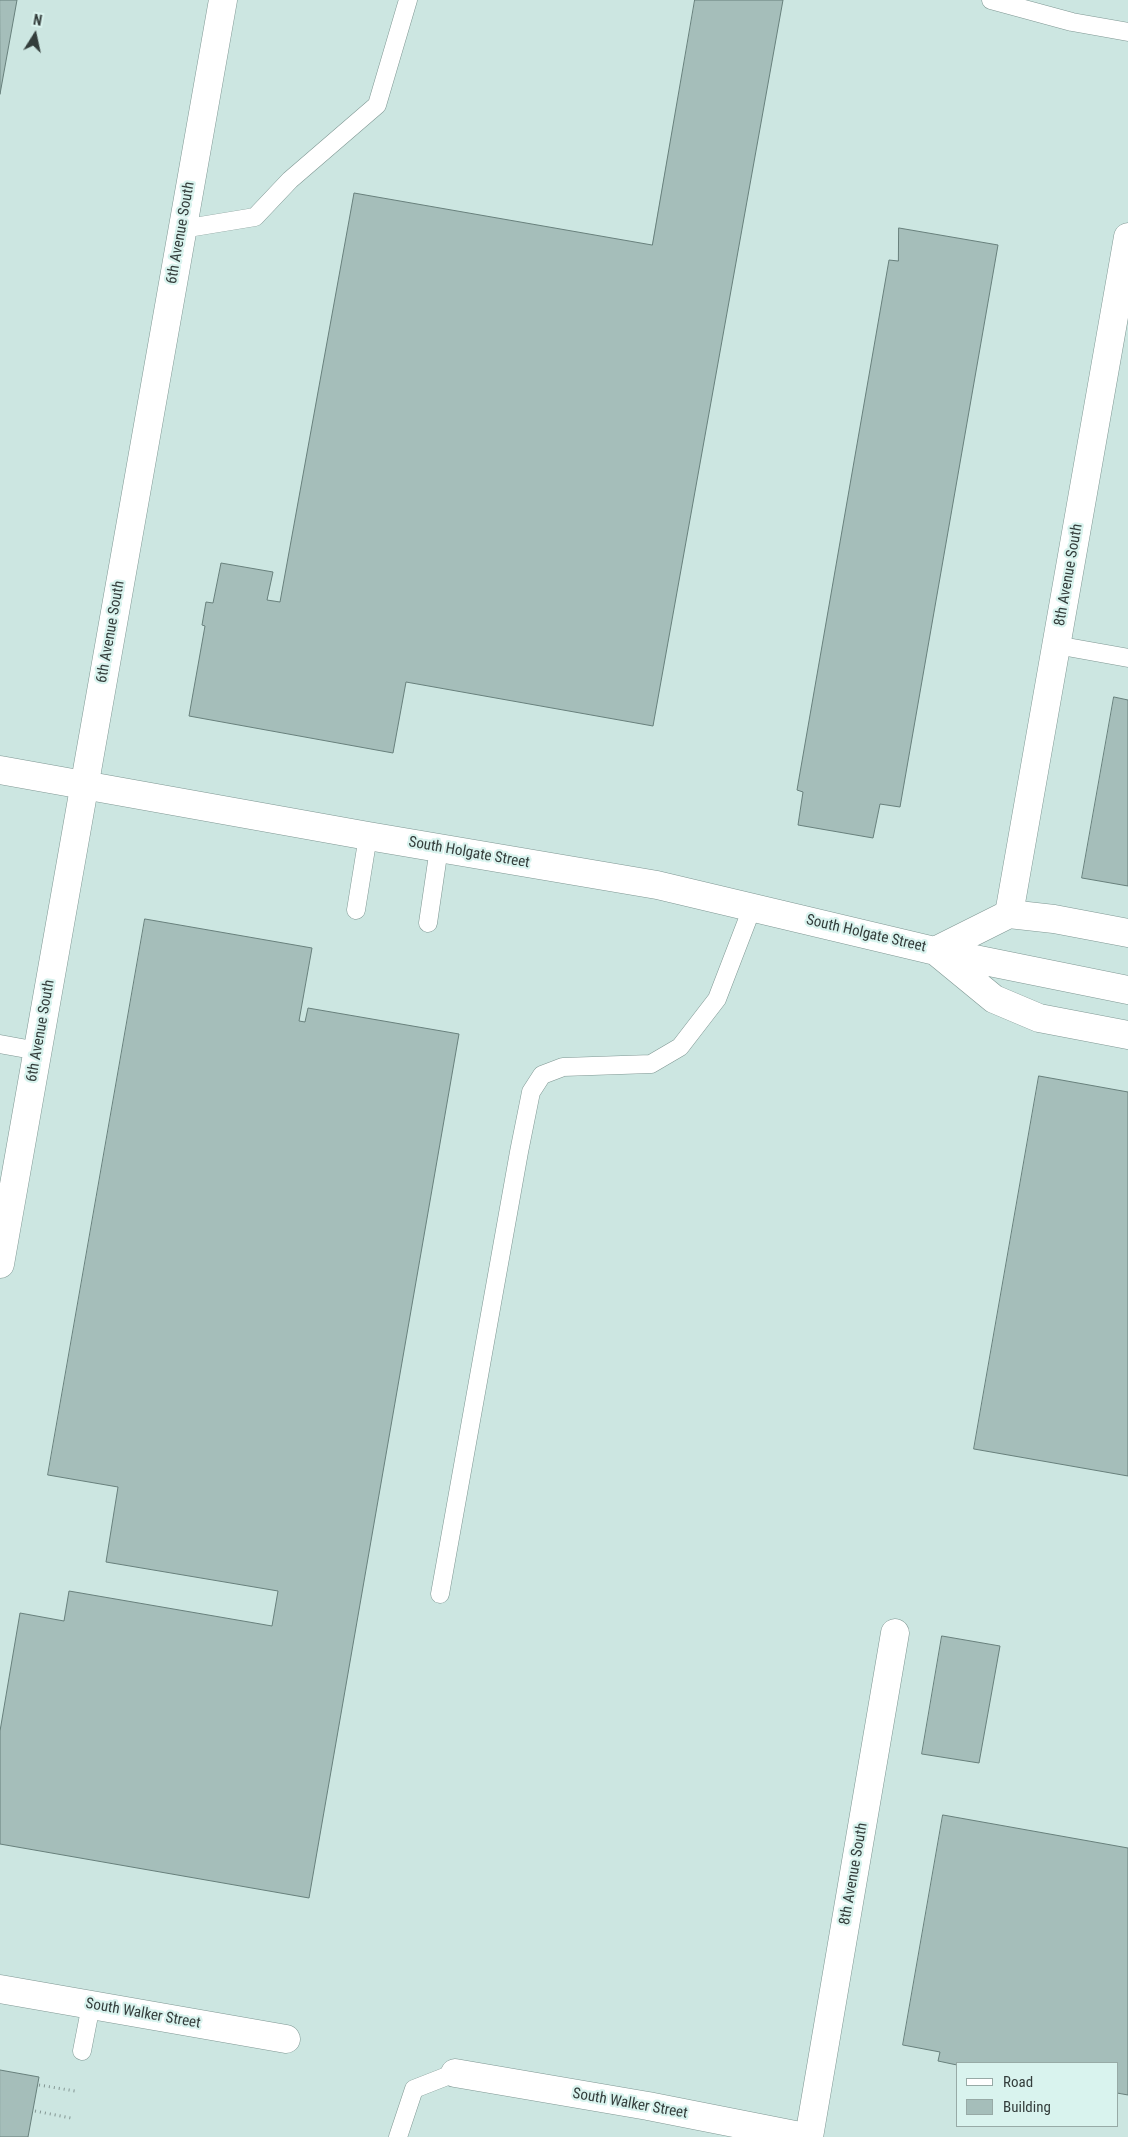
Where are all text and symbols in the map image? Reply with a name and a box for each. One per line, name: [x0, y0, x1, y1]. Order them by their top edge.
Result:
north arrow: [10, 10, 60, 60]
text: N: [32, 12, 43, 29]
street label: 6th Avenue South: [163, 181, 199, 285]
street label: 8th Avenue South: [1051, 523, 1087, 627]
street label: 6th Avenue South: [93, 580, 129, 684]
street label: South Holgate Street: [407, 833, 531, 873]
street label: South Holgate Street: [804, 911, 928, 957]
street label: 6th Avenue South: [23, 979, 59, 1083]
street label: 8th Avenue South: [836, 1822, 872, 1926]
street label: South Walker Street: [84, 1995, 202, 2033]
legend: [956, 2062, 1118, 2127]
text: Road: [1003, 2073, 1033, 2091]
street label: South Walker Street: [571, 2085, 689, 2123]
text: Building: [1003, 2098, 1051, 2116]

